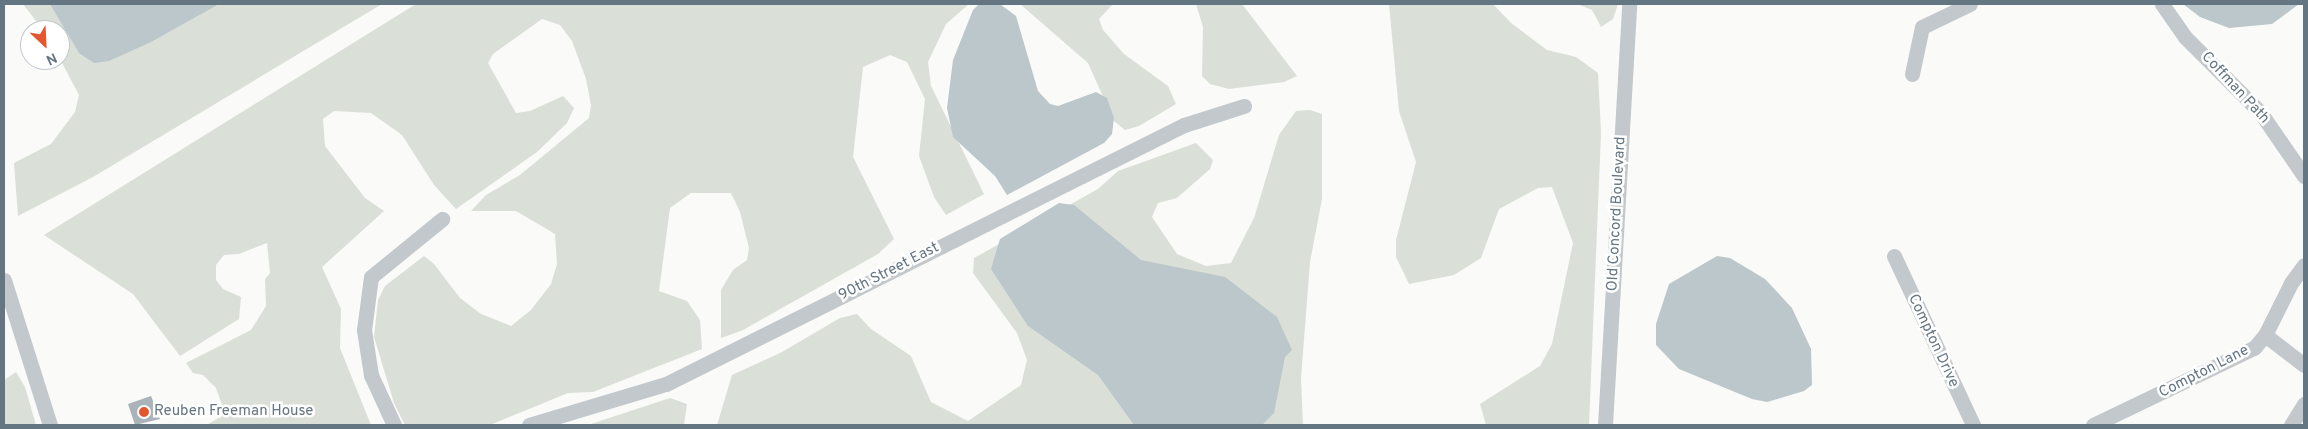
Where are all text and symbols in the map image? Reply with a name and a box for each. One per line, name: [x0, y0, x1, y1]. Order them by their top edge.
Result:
north arrow: [20, 20, 70, 70]
text: N: [43, 48, 59, 68]
street label: Coffman Path: [2197, 48, 2273, 128]
street label: Old Concord Boulevard: [1604, 136, 1630, 292]
street label: 90th Street East: [836, 239, 942, 305]
street label: Compton Drive: [1904, 292, 1962, 390]
street label: Compton Lane: [2156, 342, 2252, 402]
place label: Reuben Freeman House: [154, 403, 313, 421]
marker: Reuben Freeman House: [138, 406, 150, 418]

